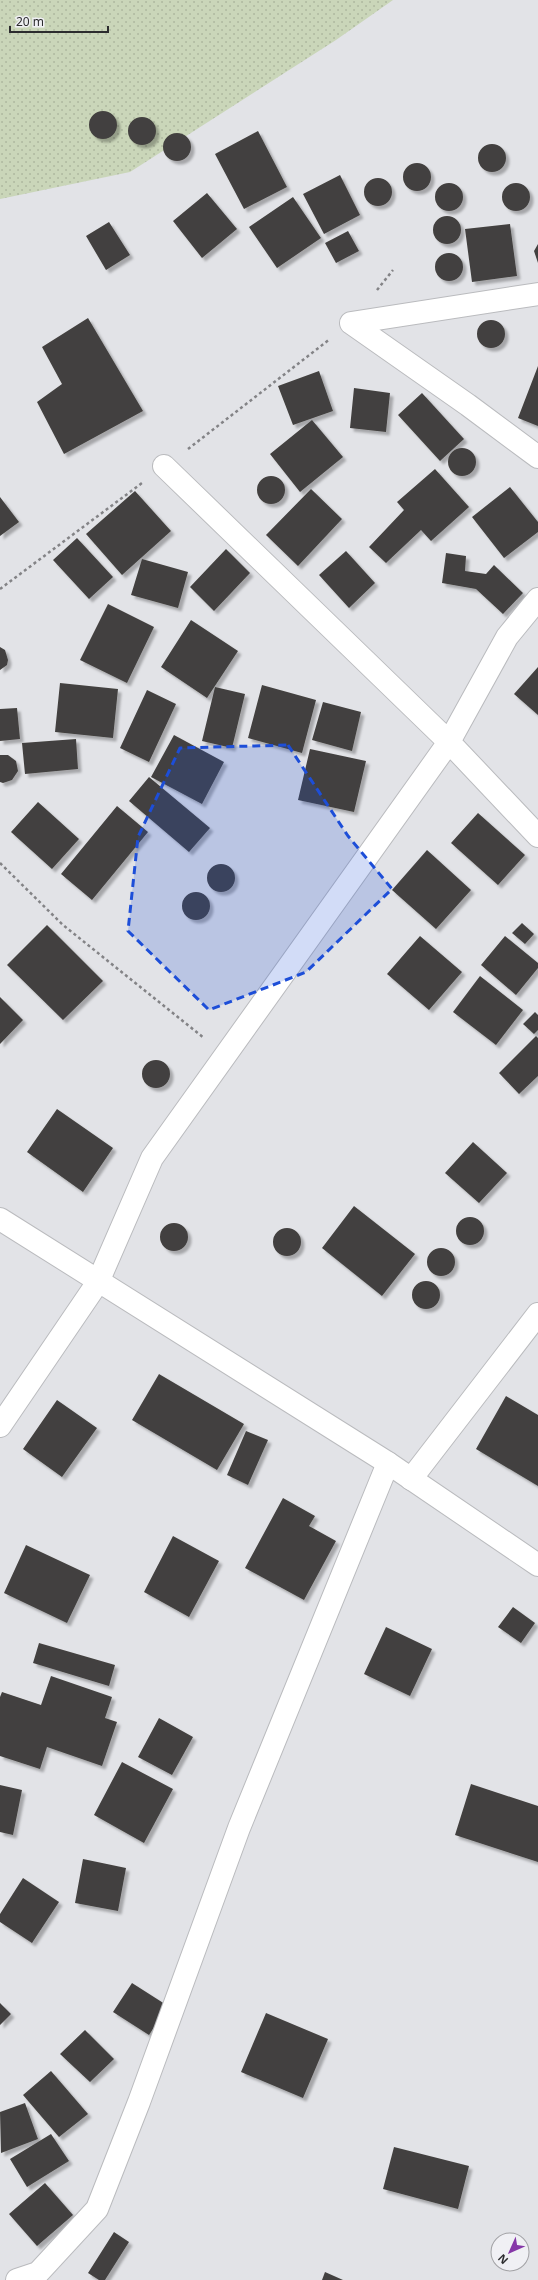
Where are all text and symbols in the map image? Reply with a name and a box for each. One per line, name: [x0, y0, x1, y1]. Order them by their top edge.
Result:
scale bar: [10, 8, 108, 34]
text: 20 m: [16, 13, 44, 30]
north arrow: [490, 2232, 530, 2272]
text: N: [494, 2251, 511, 2268]

